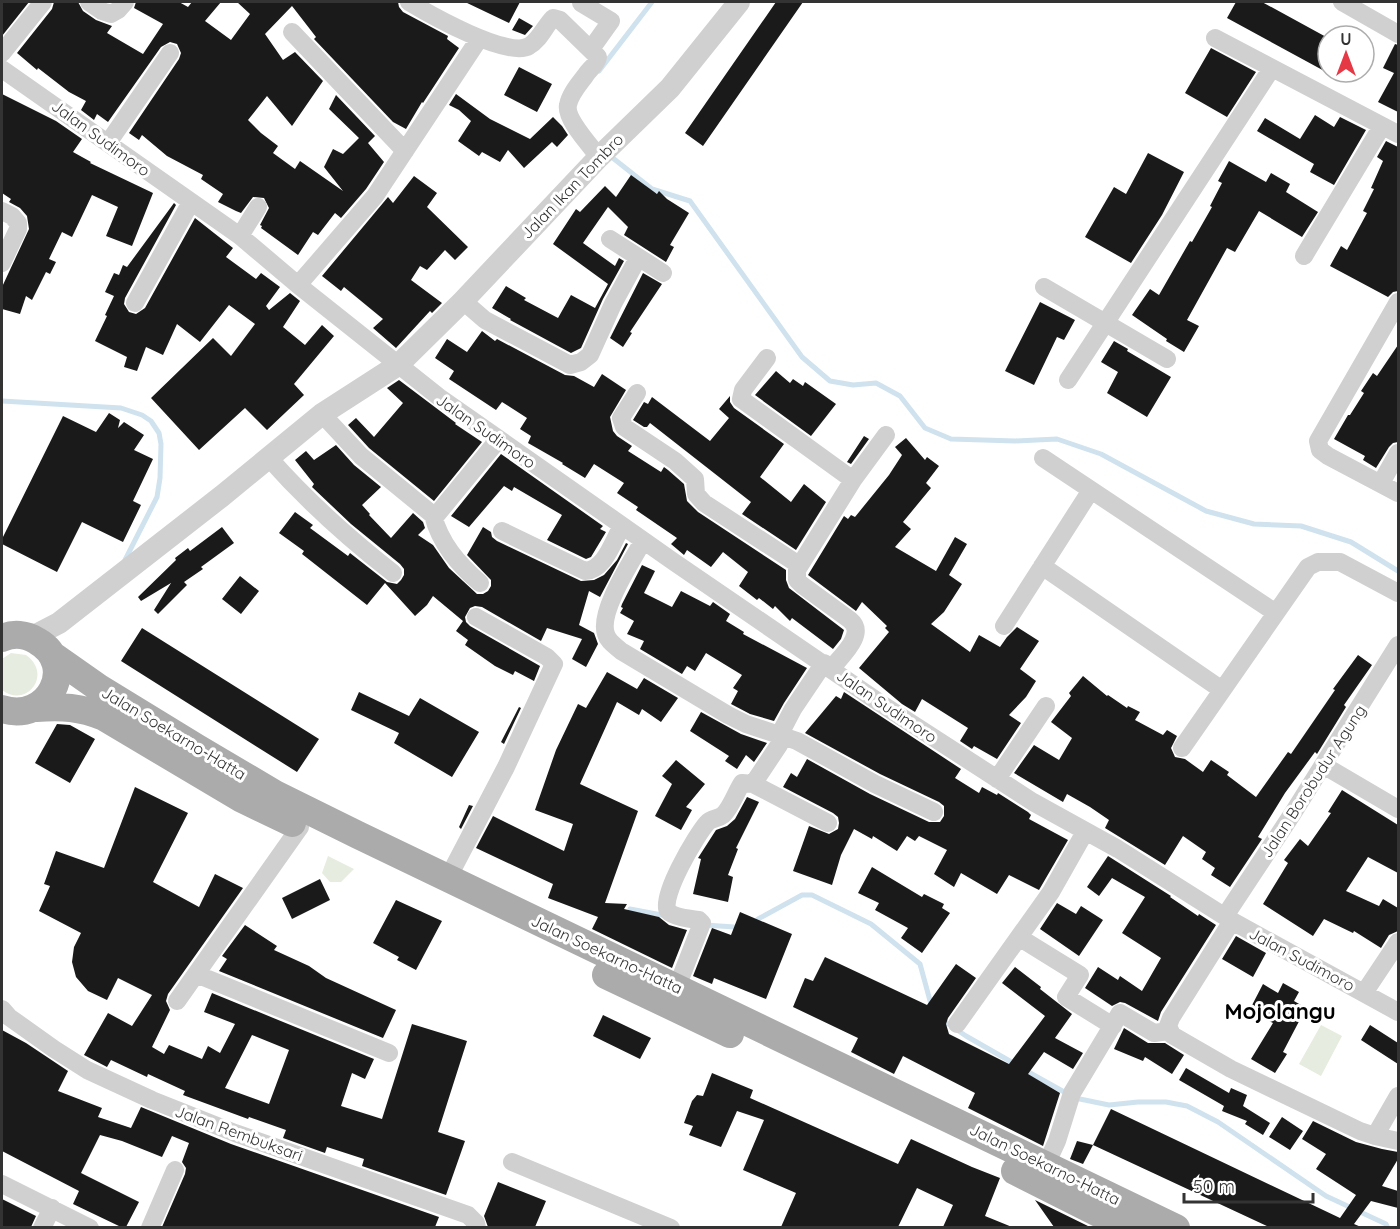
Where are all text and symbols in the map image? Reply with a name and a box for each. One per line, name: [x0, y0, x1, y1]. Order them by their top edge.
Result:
north arrow: [1316, 24, 1376, 84]
text: U: [1340, 29, 1352, 49]
street label: Jalan Sudimoro: [48, 96, 154, 180]
street label: Jalan Ikan Tombro: [517, 129, 627, 243]
street label: Jalan Sudimoro: [432, 389, 540, 473]
street label: Jalan Sudimoro: [833, 665, 941, 747]
street label: Jalan Soekarno-Hatta: [98, 682, 250, 784]
street label: Jalan Borobudur Agung: [1256, 701, 1370, 861]
street label: Jalan Soekarno-Hatta: [528, 910, 686, 998]
street label: Jalan Sudimoro: [1246, 923, 1358, 995]
district label: Mojolangu: [1224, 997, 1336, 1025]
street label: Jalan Rembuksari: [172, 1101, 306, 1165]
street label: Jalan Soekarno-Hatta: [967, 1119, 1123, 1209]
scale bar: [1184, 1166, 1313, 1204]
text: 50 m: [1193, 1175, 1235, 1198]

